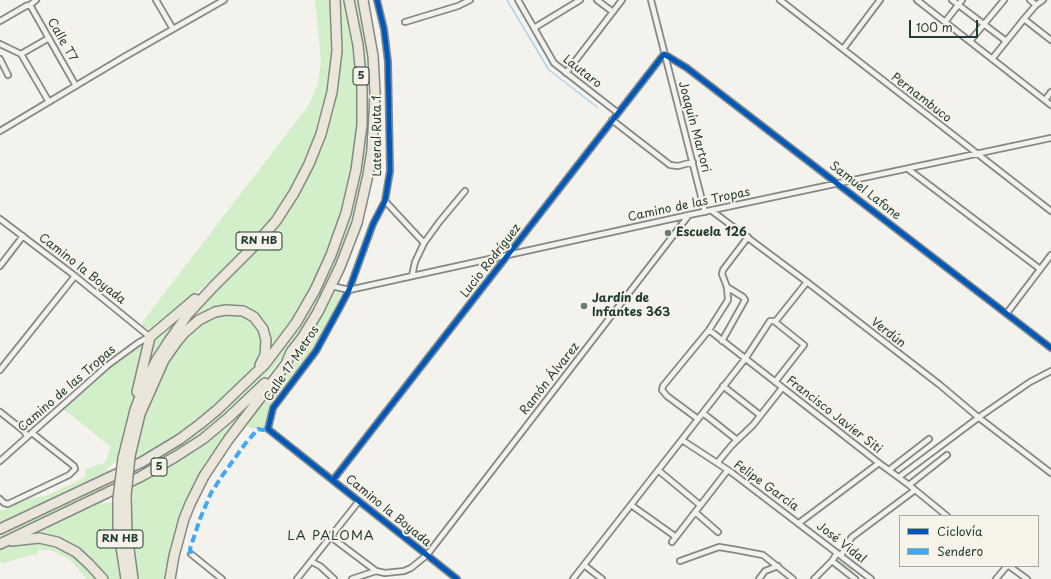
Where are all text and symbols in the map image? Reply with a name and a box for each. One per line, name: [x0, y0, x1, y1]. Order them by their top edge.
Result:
scale bar: [911, 12, 980, 38]
street label: Calle T7: [44, 16, 80, 64]
text: 100 m: [916, 18, 953, 36]
street label: Lautaro: [560, 52, 604, 92]
road number: 5: [353, 67, 369, 85]
street label: Pernambuco: [888, 70, 954, 126]
street label: Joaquín Martori: [675, 80, 713, 174]
street label: Lateral Ruta 1: [371, 95, 385, 177]
street label: Samuel Lafone: [826, 159, 904, 223]
street label: Camino de las Tropas: [627, 185, 751, 225]
street label: Lucio Rodríguez: [458, 221, 524, 301]
place label: Escuela 126: [676, 226, 747, 240]
marker: Escuela 126: [663, 228, 673, 238]
street label: Camino la Boyada: [36, 231, 128, 307]
road number: RN HB: [236, 232, 282, 250]
place label: Jardín de Infantes 363: [592, 292, 670, 320]
marker: Jardín de Infantes 363: [579, 301, 589, 311]
street label: Verdún: [868, 315, 908, 351]
street label: Calle 17 Metros: [261, 323, 323, 405]
street label: Ramón Álvarez: [517, 340, 583, 418]
street label: Camino de las Tropas: [15, 343, 119, 435]
street label: Francisco Javier Siti: [783, 373, 885, 457]
road number: 5: [151, 458, 167, 476]
street label: Felipe García: [731, 458, 801, 514]
street label: Camino la Boyada: [342, 472, 434, 550]
legend: [899, 515, 1039, 567]
street label: José Vidal: [813, 519, 869, 567]
text: Ciclovía: [937, 522, 983, 540]
district label: LA PALOMA: [288, 528, 374, 544]
road number: RN HB: [97, 530, 143, 548]
text: Sendero: [937, 542, 983, 560]

